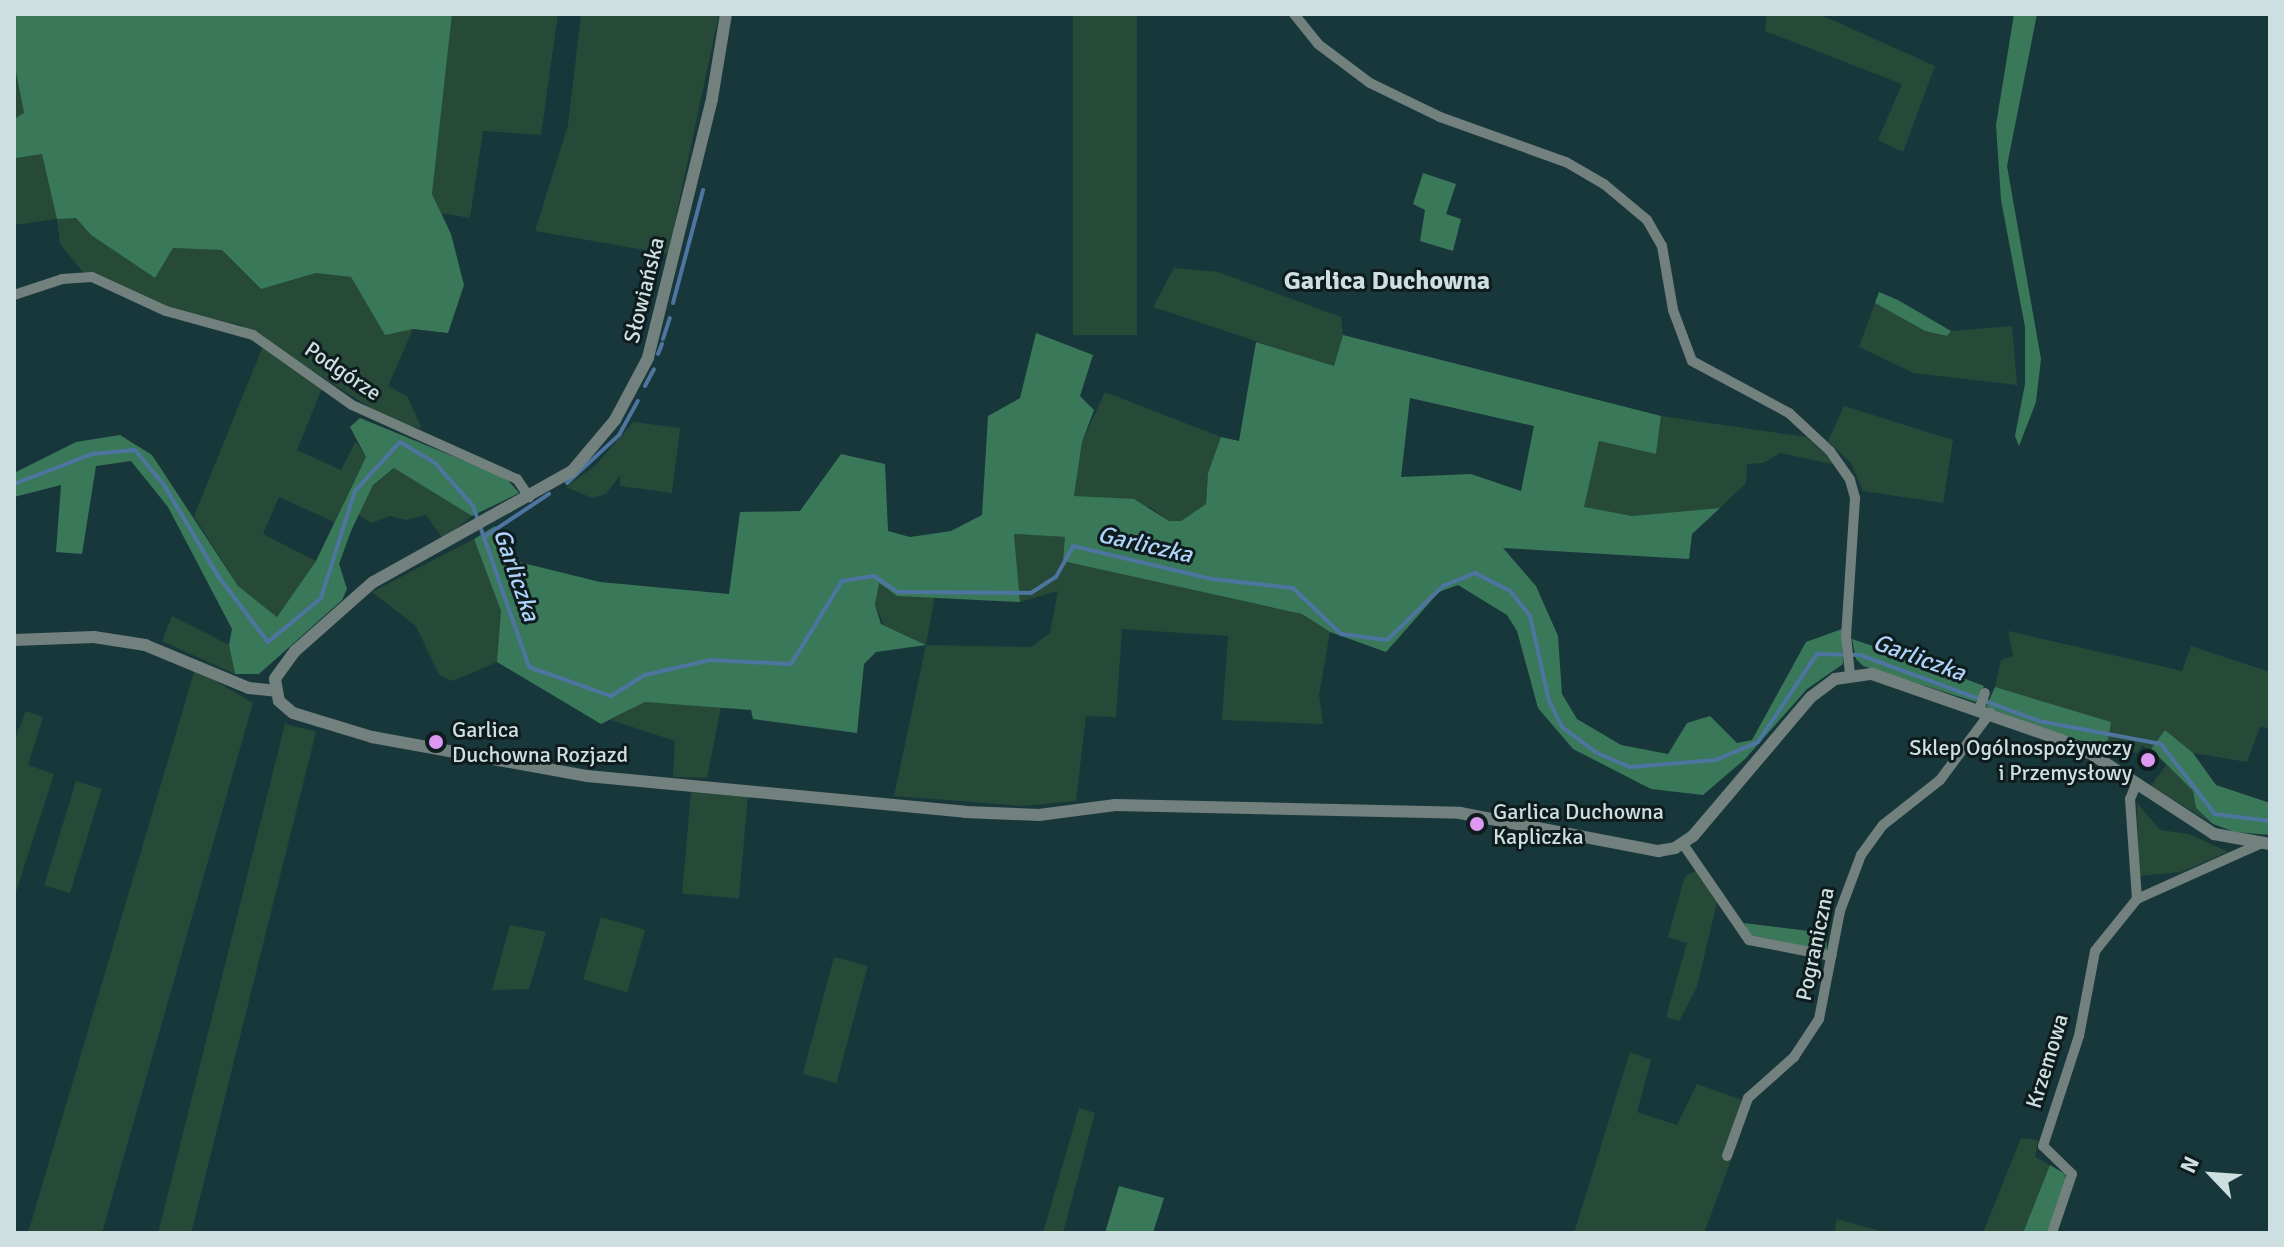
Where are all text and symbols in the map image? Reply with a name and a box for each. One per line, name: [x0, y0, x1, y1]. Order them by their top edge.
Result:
street label: Słowiańska: [618, 234, 670, 346]
district label: Garlica Duchowna: [1284, 266, 1490, 298]
street label: Podgórze: [300, 336, 386, 406]
water label: Garliczka: [1095, 520, 1195, 570]
water label: Garliczka: [487, 525, 545, 625]
water label: Garliczka: [1869, 628, 1969, 688]
place label: Garlica Duchowna Rozjazd: [452, 716, 628, 768]
marker: Garlica Duchowna Rozjazd: [427, 733, 445, 751]
place label: Sklep Ogólnospożywczy i Przemysłowy: [1909, 734, 2132, 786]
marker: Sklep Ogólnospożywczy i Przemysłowy: [2139, 751, 2157, 769]
place label: Garlica Duchowna Kapliczka: [1493, 798, 1664, 850]
marker: Garlica Duchowna Kapliczka: [1468, 815, 1486, 833]
street label: Pograniczna: [1790, 885, 1840, 1003]
street label: Krzemowa: [2020, 1011, 2074, 1111]
north arrow: [2172, 1135, 2252, 1215]
text: N: [2174, 1152, 2205, 1177]

